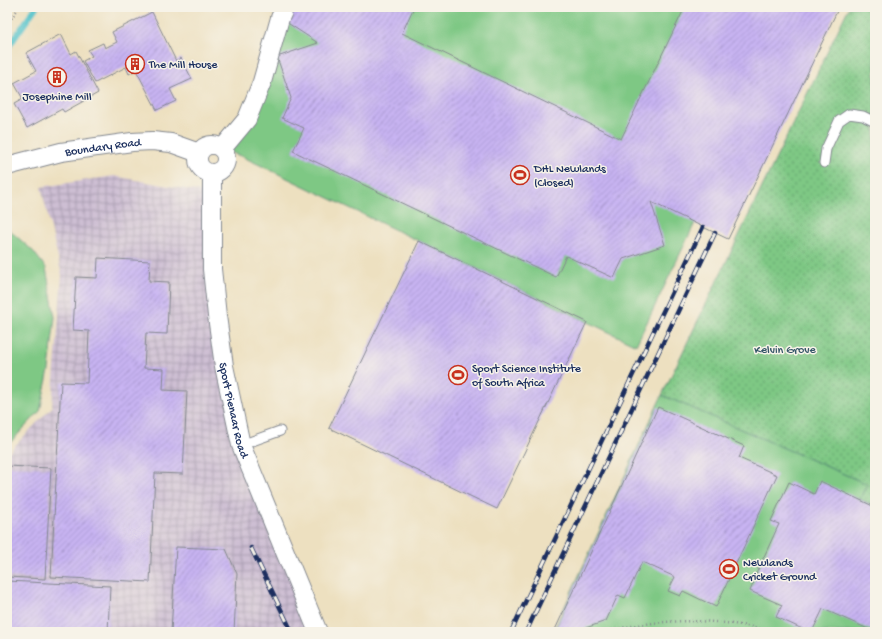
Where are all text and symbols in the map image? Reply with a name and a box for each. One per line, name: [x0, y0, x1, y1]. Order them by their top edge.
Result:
building icon: The Mill House: [124, 53, 146, 75]
place label: The Mill House: [148, 59, 218, 73]
building icon: Josephine Mill: [46, 66, 68, 88]
place label: Josephine Mill: [22, 91, 92, 105]
street label: Boundary Road: [63, 137, 142, 161]
place label: DHL Newlands (Closed): [533, 163, 606, 191]
sports icon: DHL Newlands (Closed): [509, 164, 531, 186]
park label: Kelvin Grove: [754, 344, 817, 358]
street label: Sport Pienaar Road: [215, 362, 251, 462]
place label: Sport Science Institute of South Africa: [472, 363, 582, 391]
sports icon: Sport Science Institute of South Africa: [447, 364, 469, 386]
place label: Newlands Cricket Ground: [743, 557, 817, 585]
sports icon: Newlands Cricket Ground: [718, 558, 740, 580]

